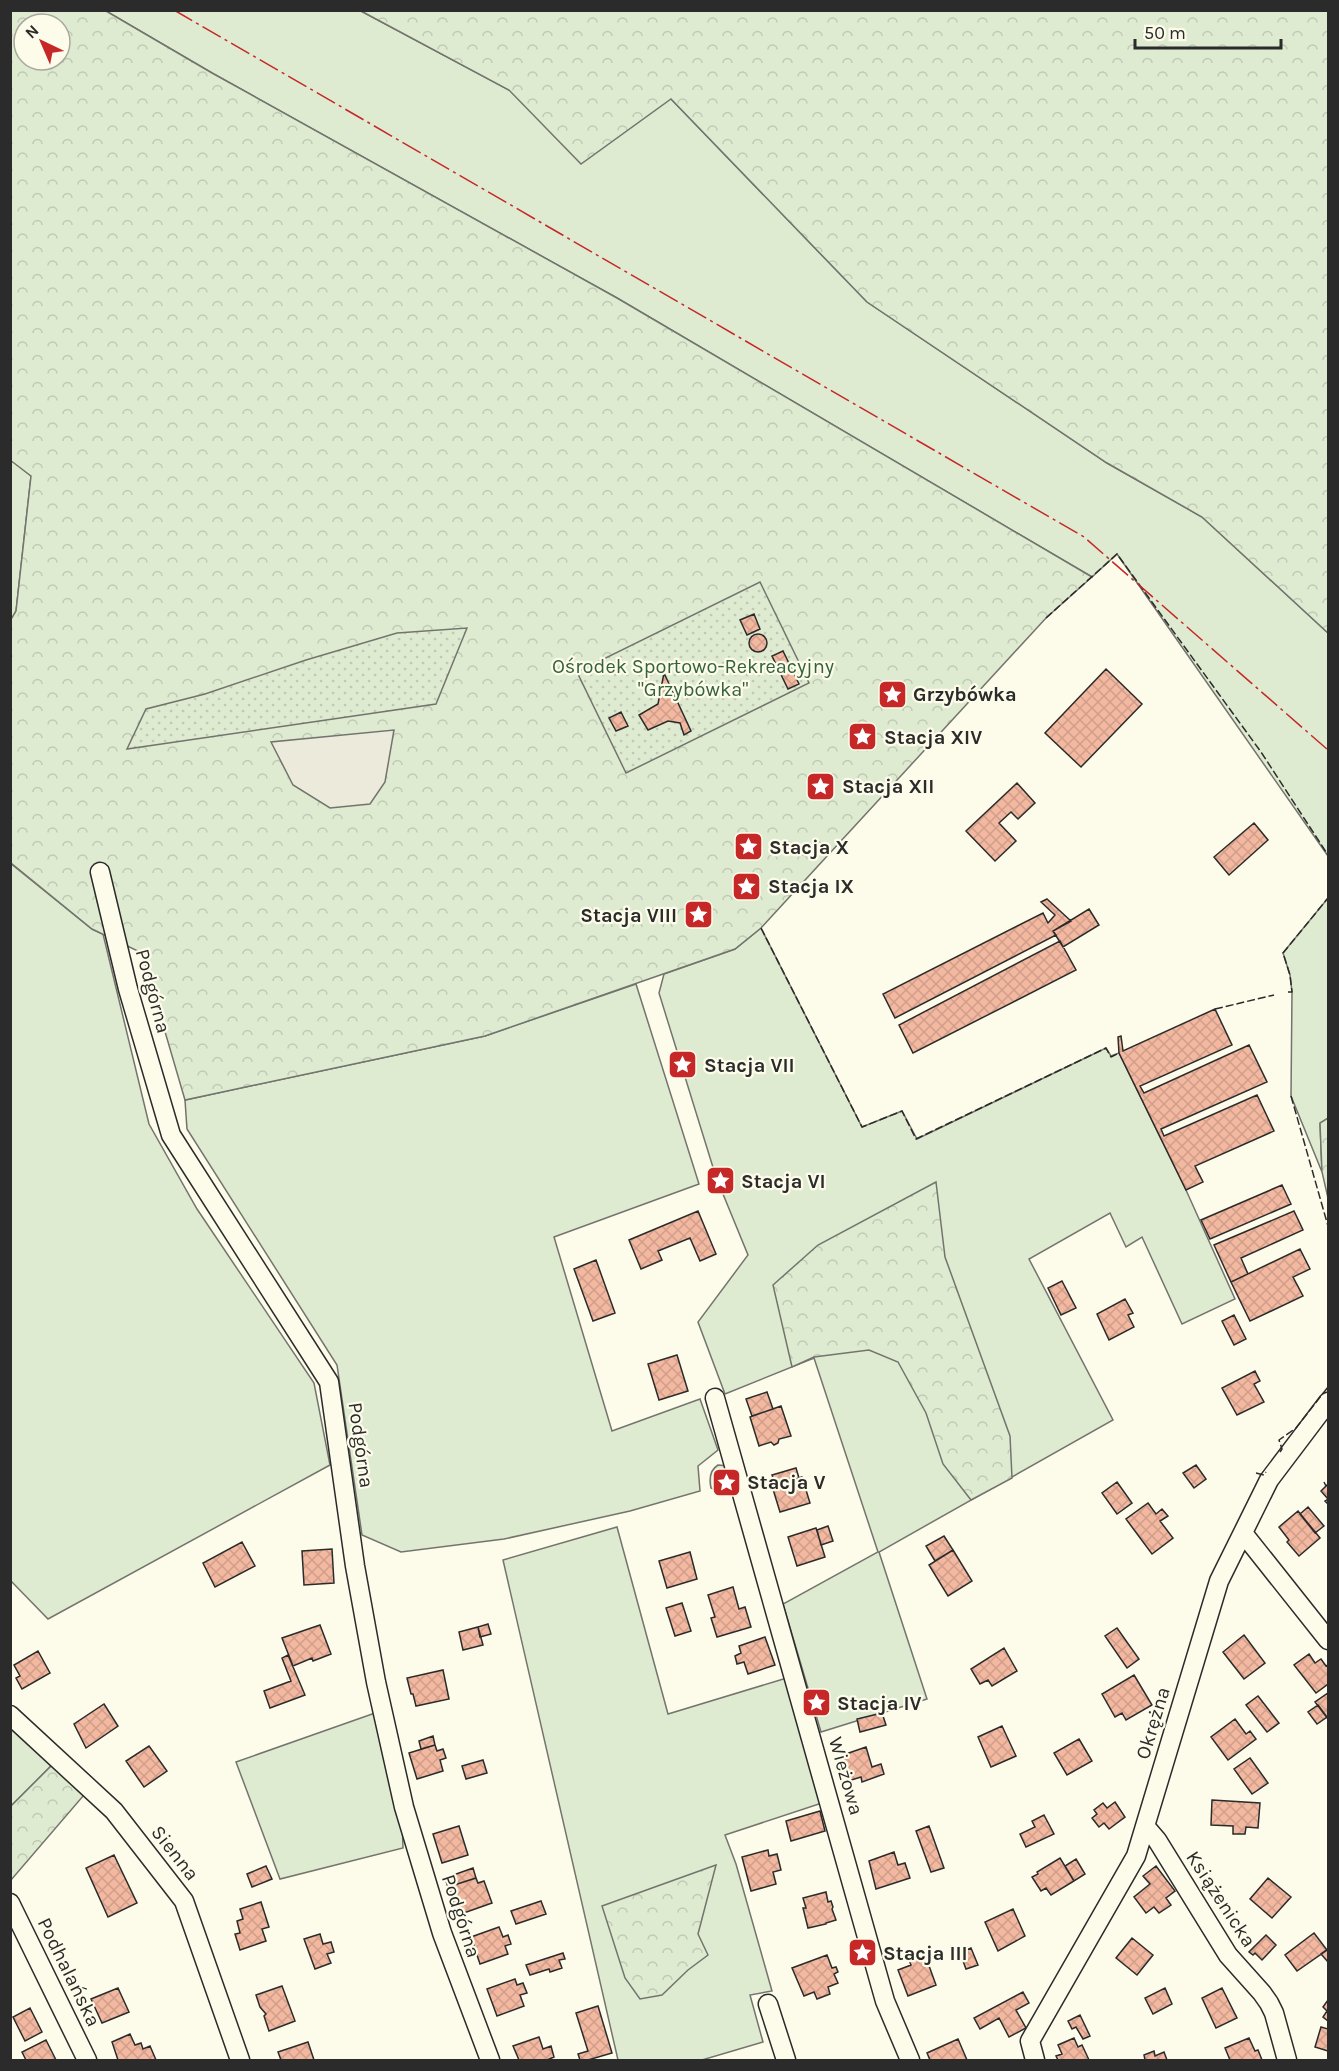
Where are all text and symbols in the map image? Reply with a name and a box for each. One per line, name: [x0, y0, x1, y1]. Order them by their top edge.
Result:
north arrow: [12, 12, 72, 72]
scale bar: [1135, 12, 1280, 50]
text: N: [21, 21, 43, 42]
text: 50 m: [1144, 22, 1186, 44]
park label: Ośrodek Sportowo-Rekreacyjny "Grzybówka": [552, 655, 834, 701]
place icon: Grzybówka: [876, 678, 908, 710]
place label: Grzybówka: [913, 683, 1017, 706]
place icon: Stacja XIV: [847, 721, 879, 753]
place label: Stacja XIV: [884, 726, 982, 749]
place icon: Stacja XII: [805, 770, 837, 802]
place label: Stacja XII: [842, 775, 934, 798]
place icon: Stacja X: [732, 831, 764, 863]
place label: Stacja X: [769, 836, 849, 859]
place icon: Stacja IX: [731, 870, 763, 902]
place label: Stacja IX: [768, 875, 854, 898]
place icon: Stacja VIII: [682, 899, 714, 931]
place label: Stacja VIII: [580, 904, 677, 927]
street label: Podgórna: [131, 946, 175, 1036]
place icon: Stacja VII: [667, 1049, 699, 1081]
place label: Stacja VII: [704, 1054, 795, 1077]
place icon: Stacja VI: [704, 1165, 736, 1197]
place label: Stacja VI: [741, 1170, 826, 1193]
street label: Podgórna: [344, 1401, 378, 1489]
place icon: Stacja V: [710, 1466, 742, 1498]
place label: Stacja V: [747, 1471, 825, 1494]
street label: Okrężna: [1131, 1684, 1175, 1762]
place icon: Stacja IV: [800, 1687, 832, 1719]
place label: Stacja IV: [837, 1692, 922, 1715]
street label: Wieżowa: [824, 1734, 868, 1818]
street label: Sienna: [146, 1821, 204, 1885]
street label: Książenicka: [1181, 1847, 1261, 1951]
street label: Podgórna: [437, 1871, 485, 1961]
street label: Podhalańska: [33, 1914, 105, 2030]
place icon: Stacja III: [846, 1937, 878, 1969]
place label: Stacja III: [883, 1942, 968, 1965]

